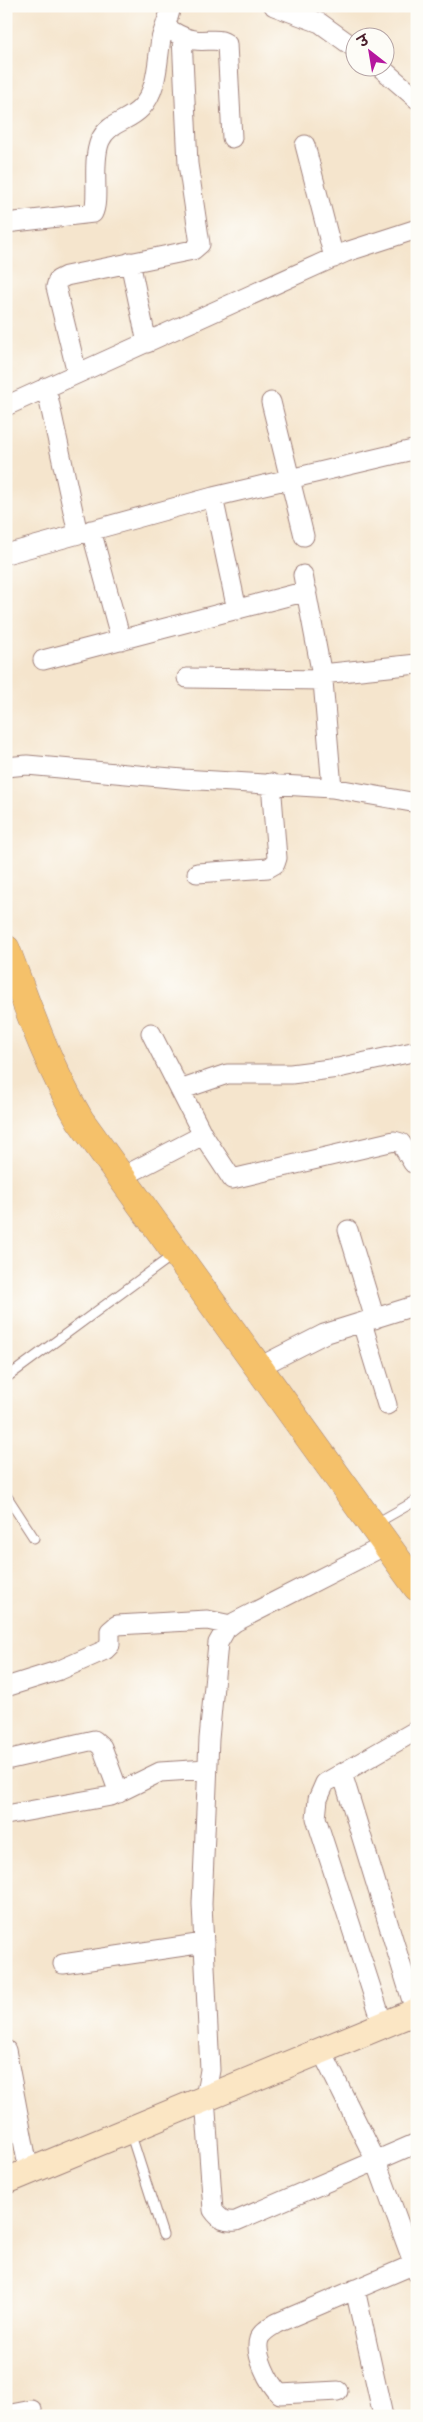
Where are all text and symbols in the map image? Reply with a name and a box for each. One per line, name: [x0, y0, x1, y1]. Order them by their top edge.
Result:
north arrow: [346, 28, 396, 78]
text: उ: [352, 28, 374, 53]

